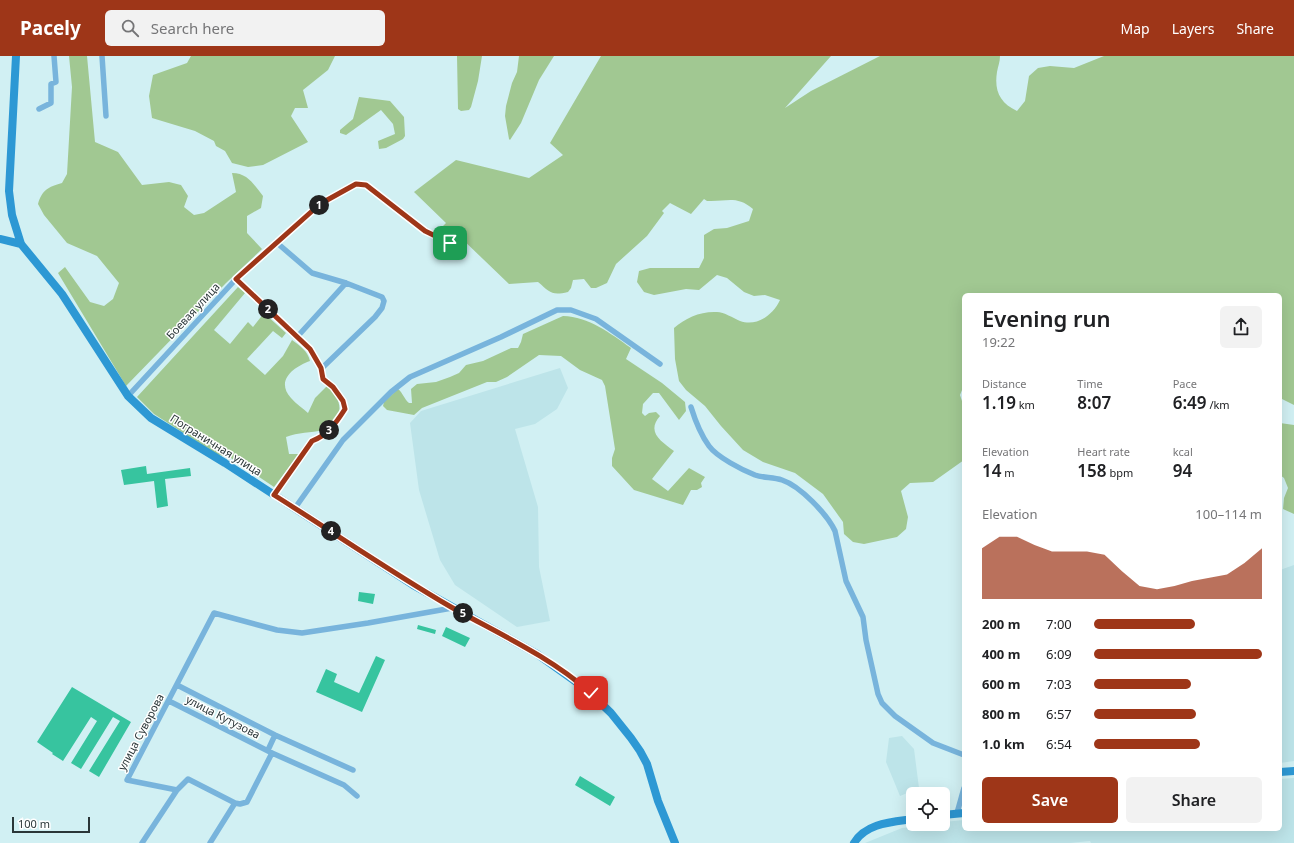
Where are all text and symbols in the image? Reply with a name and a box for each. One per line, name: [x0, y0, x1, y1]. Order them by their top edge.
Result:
search box: [105, 10, 385, 46]
text: Pacely: [20, 15, 81, 41]
icon: search: [119, 17, 141, 39]
text: Search here: [151, 18, 234, 38]
text: Map: [1121, 19, 1150, 38]
text: Layers: [1172, 19, 1214, 38]
text: Share: [1236, 19, 1274, 38]
pin: 1: [309, 195, 329, 215]
text: 1: [316, 197, 322, 212]
pin: [433, 226, 467, 260]
icon: arrive: [439, 232, 461, 254]
street label: Боевая улица: [163, 279, 223, 342]
pin: 2: [258, 299, 278, 319]
text: 2: [265, 301, 271, 316]
text: Evening run: [982, 303, 1111, 333]
button: share: [1220, 306, 1262, 348]
text: 19:22: [982, 333, 1015, 351]
text: Distance: [982, 376, 1027, 391]
text: Time: [1077, 376, 1103, 391]
text: Pace: [1173, 376, 1197, 391]
text: 1.19: [982, 391, 1016, 414]
text: 8:07: [1077, 391, 1111, 414]
text: 6:49: [1173, 391, 1207, 414]
text: km: [1016, 397, 1035, 412]
text: /km: [1207, 397, 1230, 412]
street label: Пограничная улица: [168, 410, 265, 479]
pin: 3: [319, 420, 339, 440]
text: 3: [326, 422, 332, 437]
text: Elevation: [982, 444, 1029, 459]
text: Heart rate: [1077, 444, 1130, 459]
text: kcal: [1173, 444, 1193, 459]
text: 14: [982, 459, 1001, 482]
text: 158: [1077, 459, 1107, 482]
text: 94: [1173, 459, 1192, 482]
text: m: [1001, 465, 1015, 480]
text: bpm: [1107, 465, 1133, 480]
text: Elevation: [982, 505, 1038, 523]
text: 100–114 m: [1195, 505, 1262, 523]
pin: 4: [321, 521, 341, 541]
text: 4: [328, 523, 334, 538]
pin: 5: [453, 603, 473, 623]
text: 5: [460, 605, 466, 620]
text: 200 m: [982, 615, 1020, 633]
text: 7:00: [1046, 615, 1072, 633]
text: 400 m: [982, 645, 1020, 663]
text: 6:09: [1046, 645, 1072, 663]
text: 600 m: [982, 675, 1020, 693]
text: 7:03: [1046, 675, 1072, 693]
pin: [574, 676, 608, 710]
icon: check: [580, 682, 602, 704]
street label: улица Суворова: [114, 691, 167, 773]
street label: улица Кутузова: [184, 691, 263, 742]
text: 800 m: [982, 705, 1020, 723]
text: 6:57: [1046, 705, 1072, 723]
text: 1.0 km: [982, 735, 1025, 753]
text: 6:54: [1046, 735, 1072, 753]
button: Save: [982, 777, 1118, 823]
button: Share: [1126, 777, 1262, 823]
map controls: [906, 787, 950, 831]
button: locate: [906, 787, 950, 831]
scale bar: [12, 815, 90, 834]
text: 100 m: [18, 816, 50, 831]

